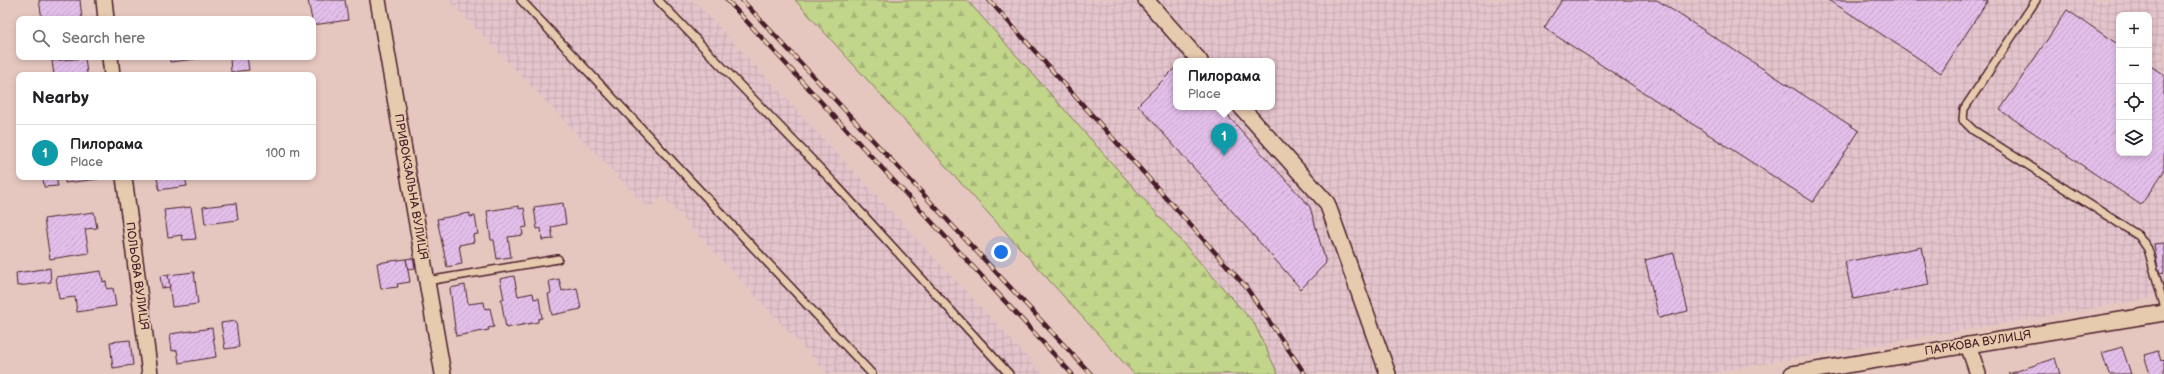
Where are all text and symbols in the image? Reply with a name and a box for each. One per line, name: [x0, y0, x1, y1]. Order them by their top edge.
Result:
map controls: [2116, 12, 2152, 156]
button: +: [2116, 12, 2152, 48]
search box: [16, 16, 316, 60]
icon: search: [30, 27, 52, 49]
text: Search here: [62, 29, 145, 48]
button: −: [2116, 48, 2152, 84]
popup: [1173, 58, 1275, 110]
text: Пилорама: [1188, 67, 1260, 86]
button: locate: [2116, 84, 2152, 120]
text: Place: [1188, 86, 1221, 102]
text: Nearby: [32, 88, 89, 108]
street label: ПРИВОКЗАЛЬНА ВУЛИЦЯ: [391, 113, 431, 261]
button: layers: [2116, 120, 2152, 156]
pin: 1: [1211, 123, 1237, 156]
text: Пилорама: [70, 135, 143, 154]
text: 1: [42, 145, 48, 161]
text: 100 m: [265, 145, 300, 161]
text: Place: [70, 154, 103, 170]
street label: ПОЛЬОВА ВУЛИЦЯ: [122, 221, 152, 331]
your location: [991, 242, 1011, 262]
street label: ПАРКОВА ВУЛИЦЯ: [1924, 327, 2032, 359]

